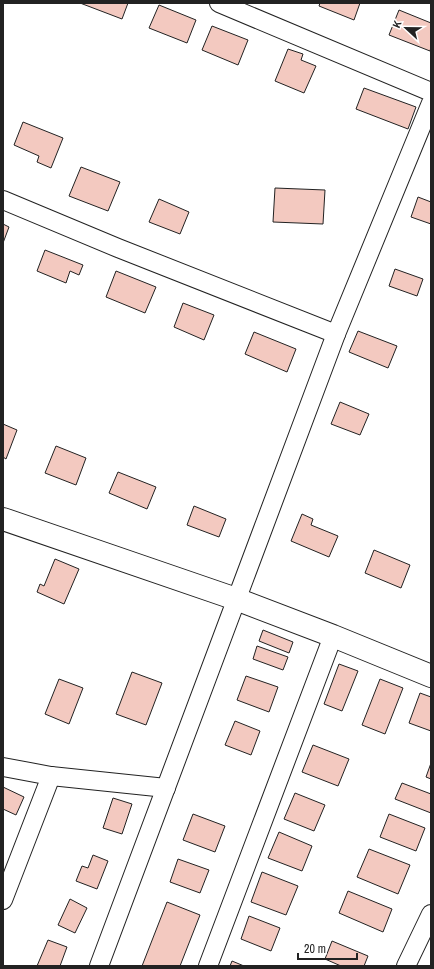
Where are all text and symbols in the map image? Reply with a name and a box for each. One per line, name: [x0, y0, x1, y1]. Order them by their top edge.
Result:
north arrow: [386, 8, 426, 48]
text: K: [389, 18, 405, 30]
scale bar: [298, 935, 357, 961]
text: 20 m: [304, 941, 326, 957]

